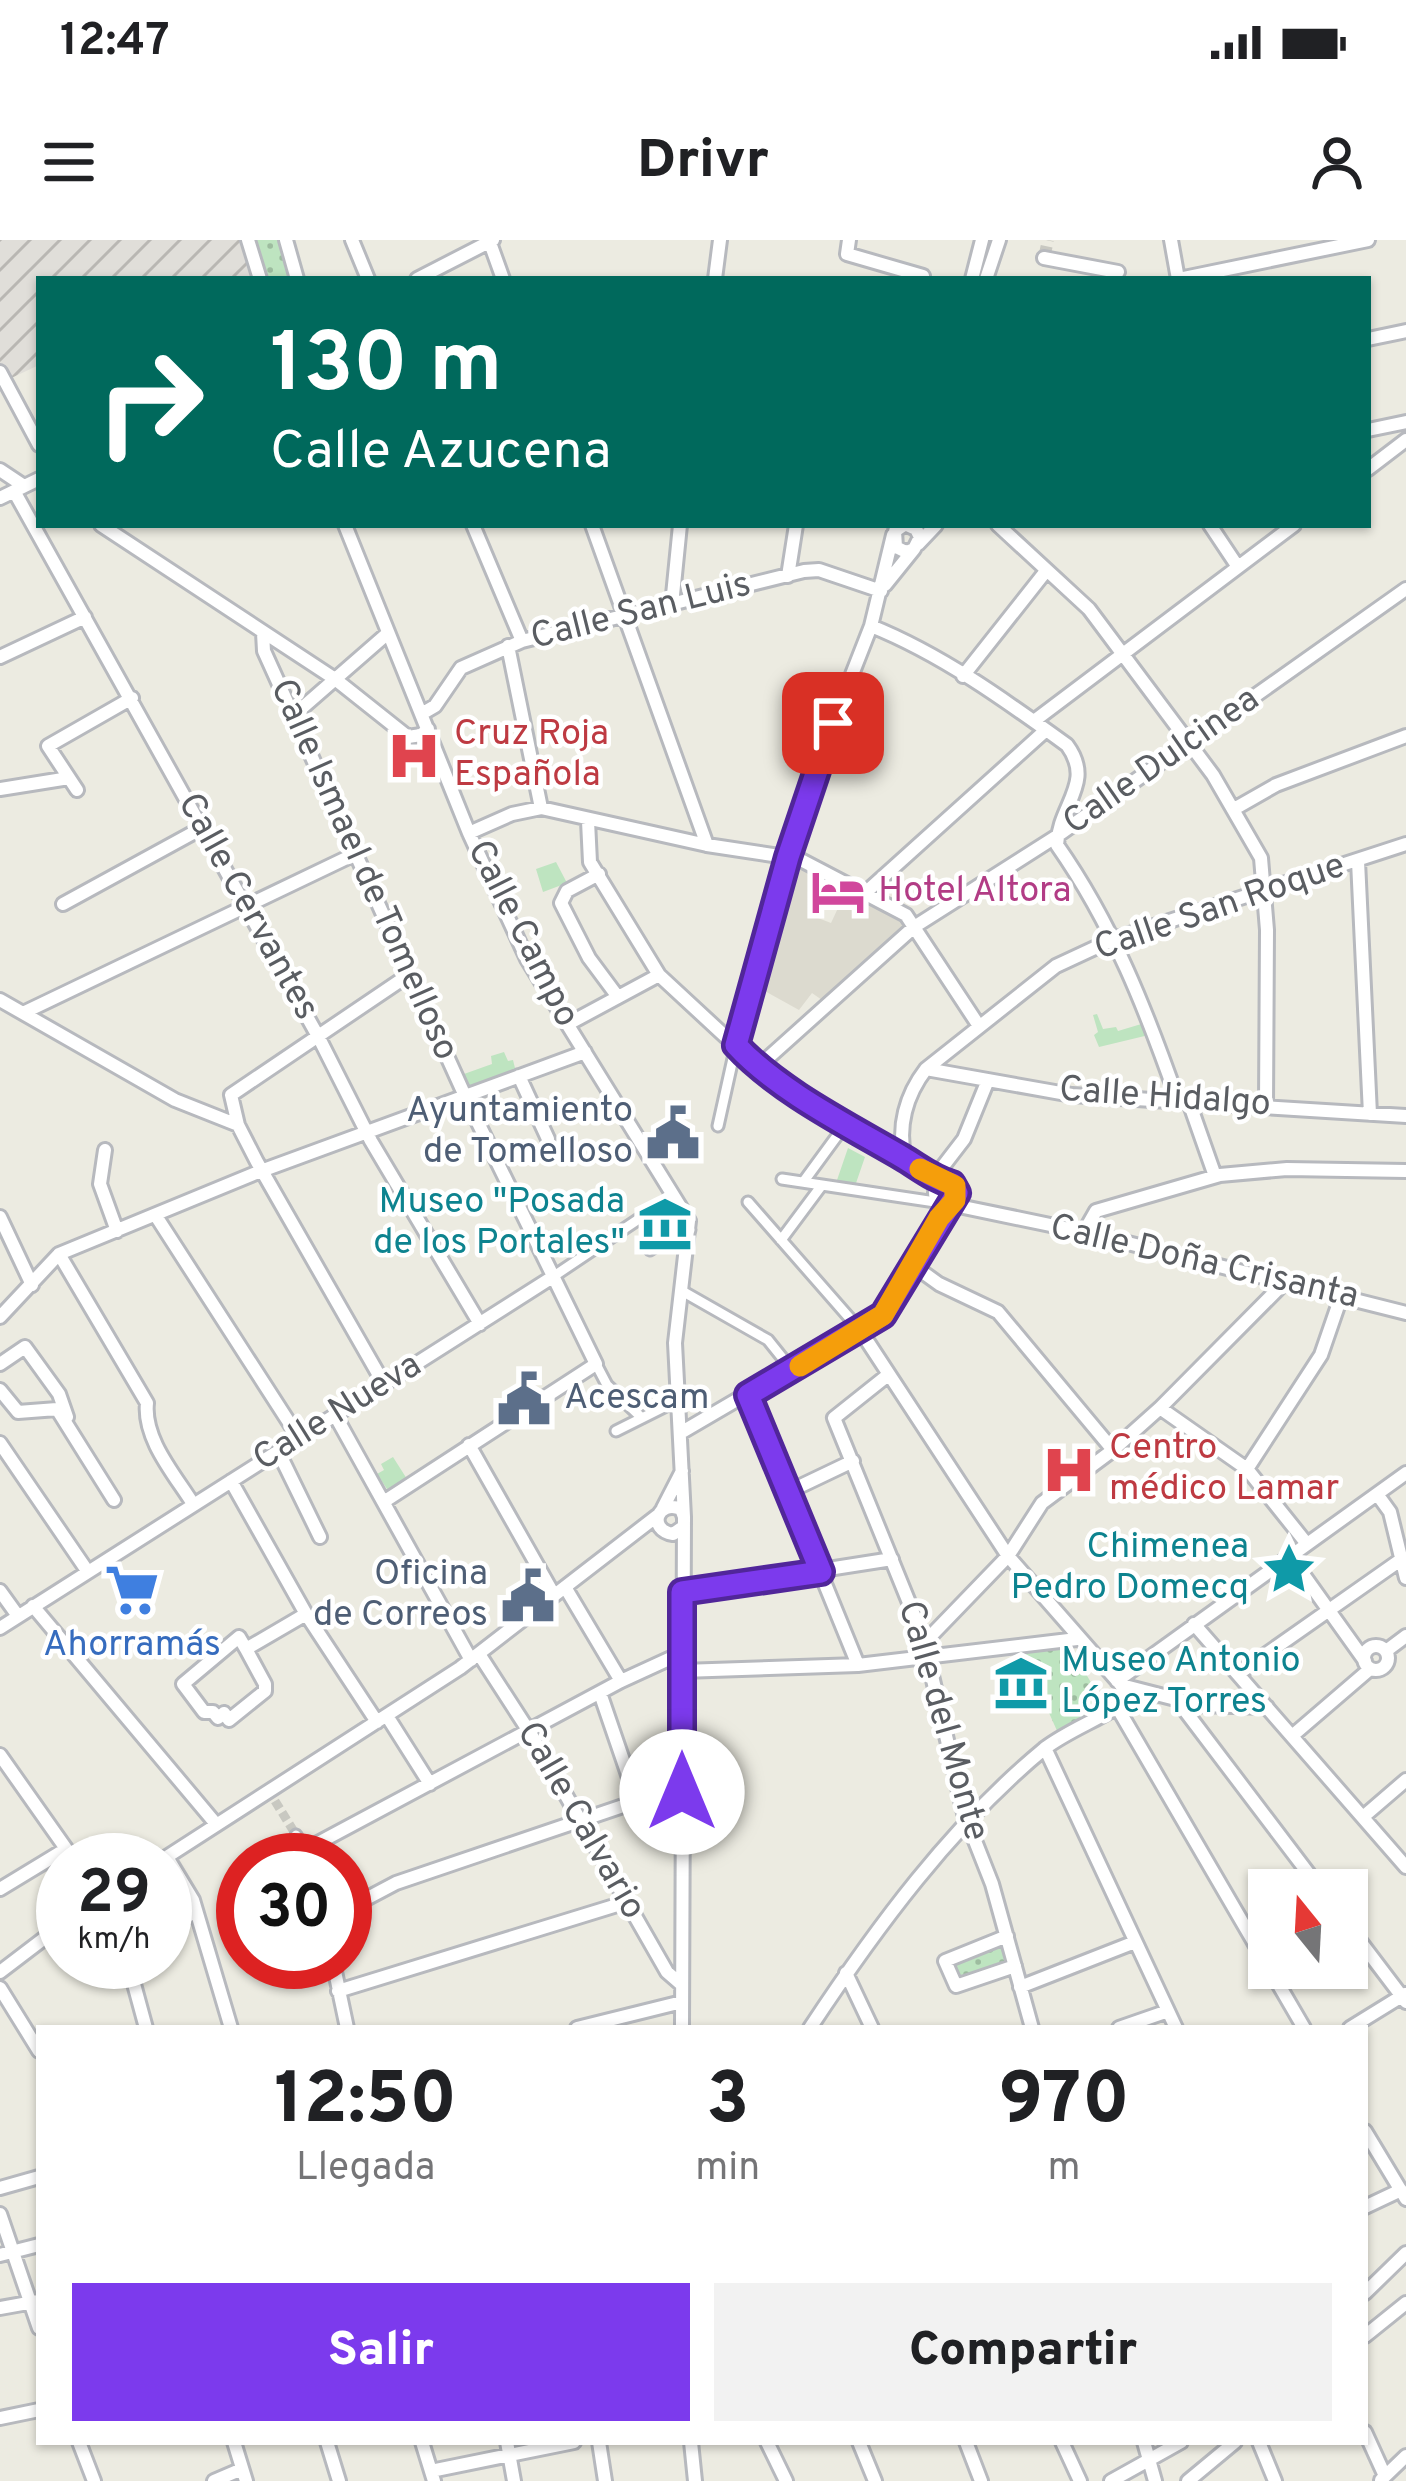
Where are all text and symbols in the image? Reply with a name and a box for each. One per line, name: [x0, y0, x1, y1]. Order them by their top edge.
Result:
text: 12:47: [60, 14, 170, 71]
text: Drivr: [637, 128, 769, 197]
icon: menu: [36, 129, 102, 195]
icon: person: [1304, 129, 1370, 195]
text: 130 m: [270, 315, 502, 421]
icon: right: [72, 324, 228, 480]
text: Calle Azucena: [270, 419, 611, 488]
street label: Calle San Luis: [526, 562, 756, 662]
street label: Calle Ismael de Tomelloso: [258, 672, 468, 1068]
pin: [782, 672, 884, 774]
street label: Calle Dulcinea: [1055, 677, 1269, 847]
icon: arrive: [800, 690, 866, 756]
place label: Cruz Roja Española: [454, 712, 609, 799]
hospital icon: Cruz Roja Española: [385, 727, 443, 785]
street label: Calle Cervantes: [166, 785, 328, 1029]
street label: Calle Campo: [455, 833, 589, 1035]
street label: Calle San Roque: [1089, 844, 1351, 972]
hotel icon: Hotel Altora: [809, 863, 867, 921]
place label: Hotel Altora: [878, 869, 1071, 915]
street label: Calle Hidalgo: [1058, 1068, 1272, 1128]
place label: Ayuntamiento de Tomelloso: [406, 1089, 633, 1176]
public building icon: Ayuntamiento de Tomelloso: [644, 1104, 702, 1162]
place label: Museo "Posada de los Portales": [373, 1180, 625, 1267]
museum icon: Museo "Posada de los Portales": [636, 1195, 694, 1253]
street label: Calle Doña Crisanta: [1045, 1205, 1363, 1321]
street label: Calle Nueva: [245, 1343, 431, 1483]
public building icon: Acescam: [495, 1370, 553, 1428]
place label: Acescam: [564, 1376, 709, 1422]
place label: Centro médico Lamar: [1109, 1426, 1339, 1513]
hospital icon: Centro médico Lamar: [1040, 1441, 1098, 1499]
place label: Chimenea Pedro Domecq: [1011, 1525, 1249, 1612]
place icon: Chimenea Pedro Domecq: [1260, 1540, 1318, 1598]
place label: Oficina de Correos: [313, 1552, 488, 1639]
supermarket icon: Ahorramás: [103, 1561, 161, 1619]
public building icon: Oficina de Correos: [499, 1567, 557, 1625]
street label: Calle del Monte: [886, 1596, 998, 1846]
place label: Ahorramás: [43, 1623, 221, 1669]
place label: Museo Antonio López Torres: [1061, 1639, 1301, 1726]
museum icon: Museo Antonio López Torres: [992, 1654, 1050, 1712]
street label: Calle Calvario: [505, 1714, 655, 1928]
position arrow: [619, 1729, 745, 1855]
speed limit sign: 30: [216, 1833, 372, 1989]
text: 29: [77, 1858, 151, 1934]
north arrow: [1248, 1869, 1368, 1989]
map controls: [1248, 1869, 1368, 1989]
text: km/h: [78, 1922, 150, 1959]
text: 12:50: [274, 2057, 457, 2149]
text: 3: [706, 2057, 749, 2149]
text: 970: [999, 2057, 1130, 2149]
text: Llegada: [296, 2145, 435, 2194]
text: min: [695, 2145, 760, 2194]
text: m: [1048, 2145, 1081, 2194]
button: Salir: [72, 2283, 690, 2421]
button: Compartir: [714, 2283, 1332, 2421]

